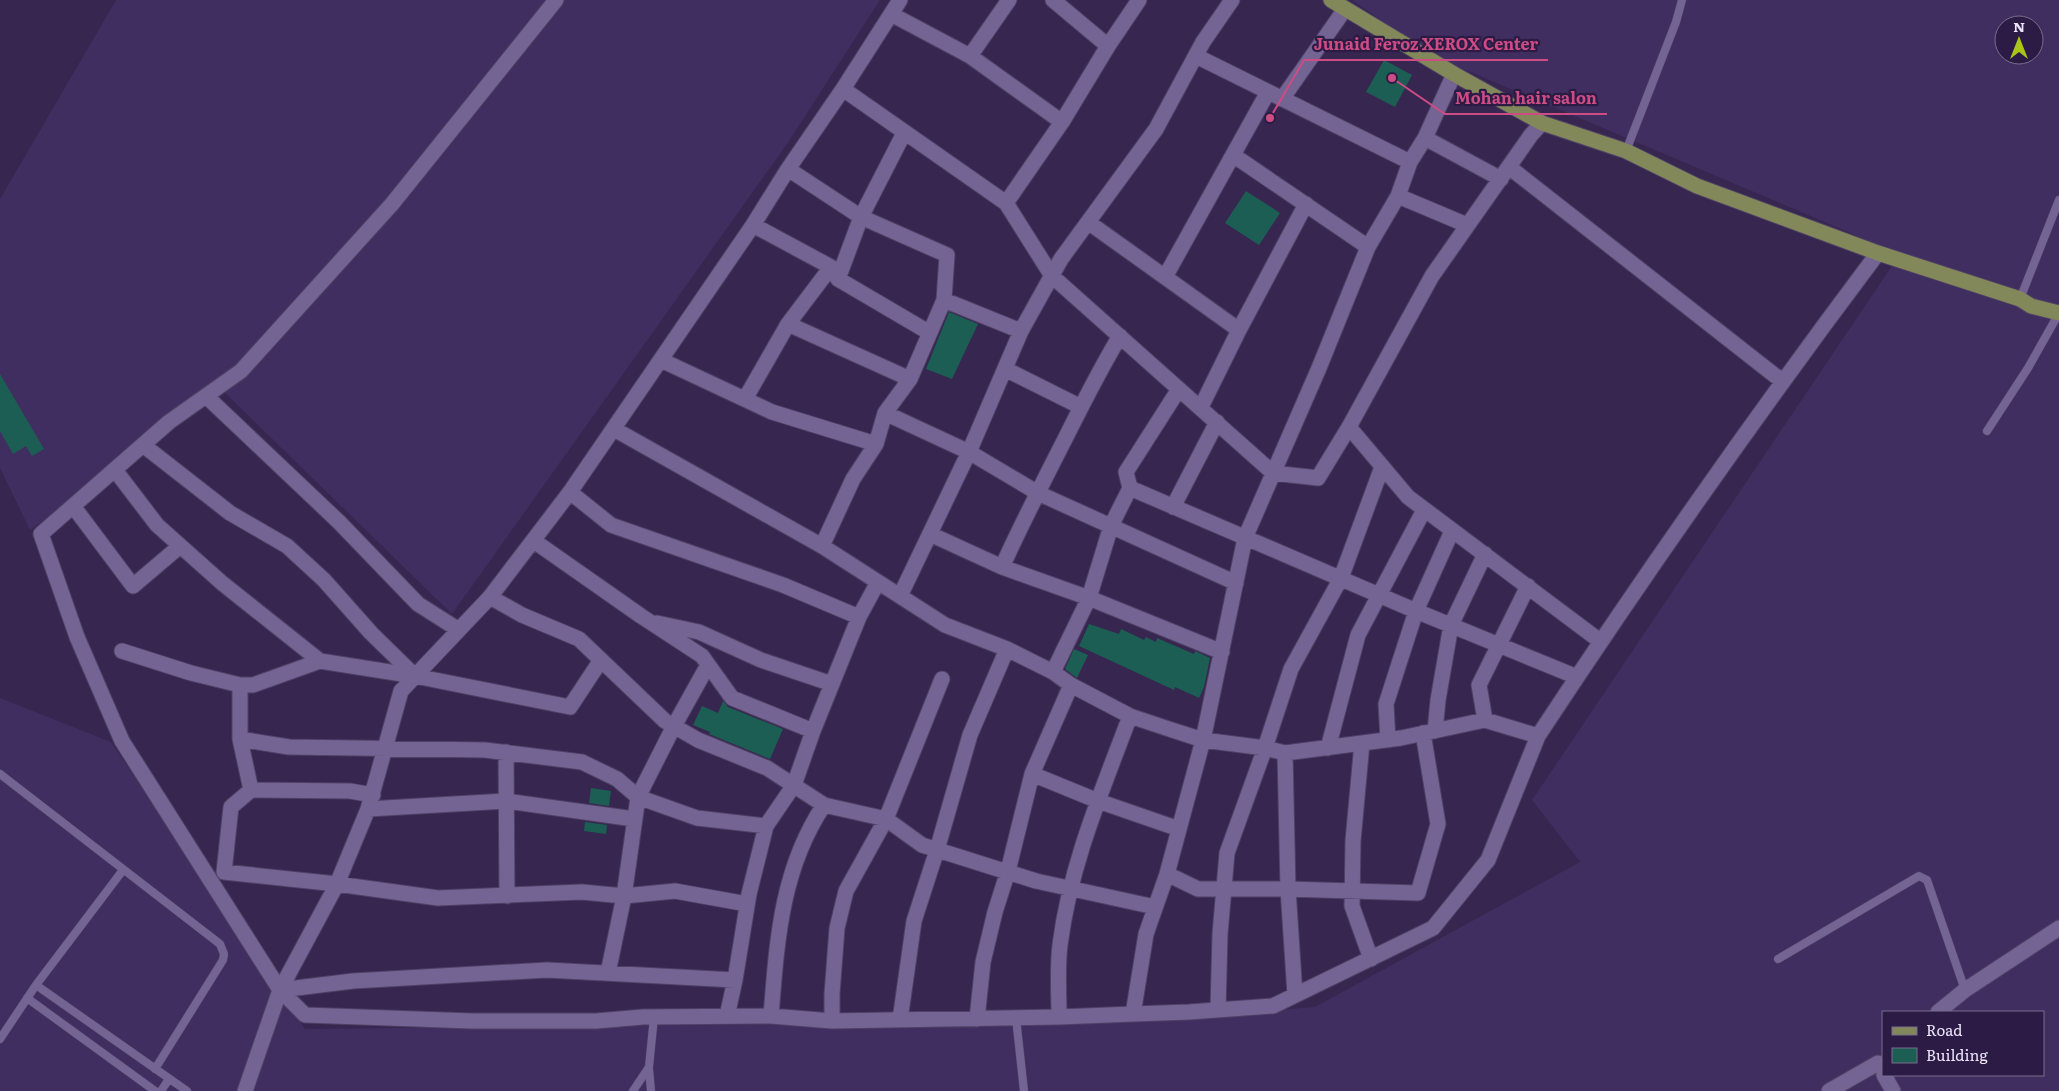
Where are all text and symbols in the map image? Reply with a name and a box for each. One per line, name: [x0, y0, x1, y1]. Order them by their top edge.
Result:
north arrow: [1994, 15, 2044, 65]
text: N: [2013, 16, 2025, 36]
callout: Junaid Feroz XEROX Center: [1304, 29, 1548, 60]
text: Junaid Feroz XEROX Center: [1314, 31, 1539, 55]
callout: Mohan hair salon: [1445, 83, 1607, 114]
text: Mohan hair salon: [1455, 85, 1597, 109]
legend: [1882, 1011, 2044, 1076]
text: Road: [1926, 1018, 1962, 1041]
text: Building: [1926, 1043, 1988, 1066]

